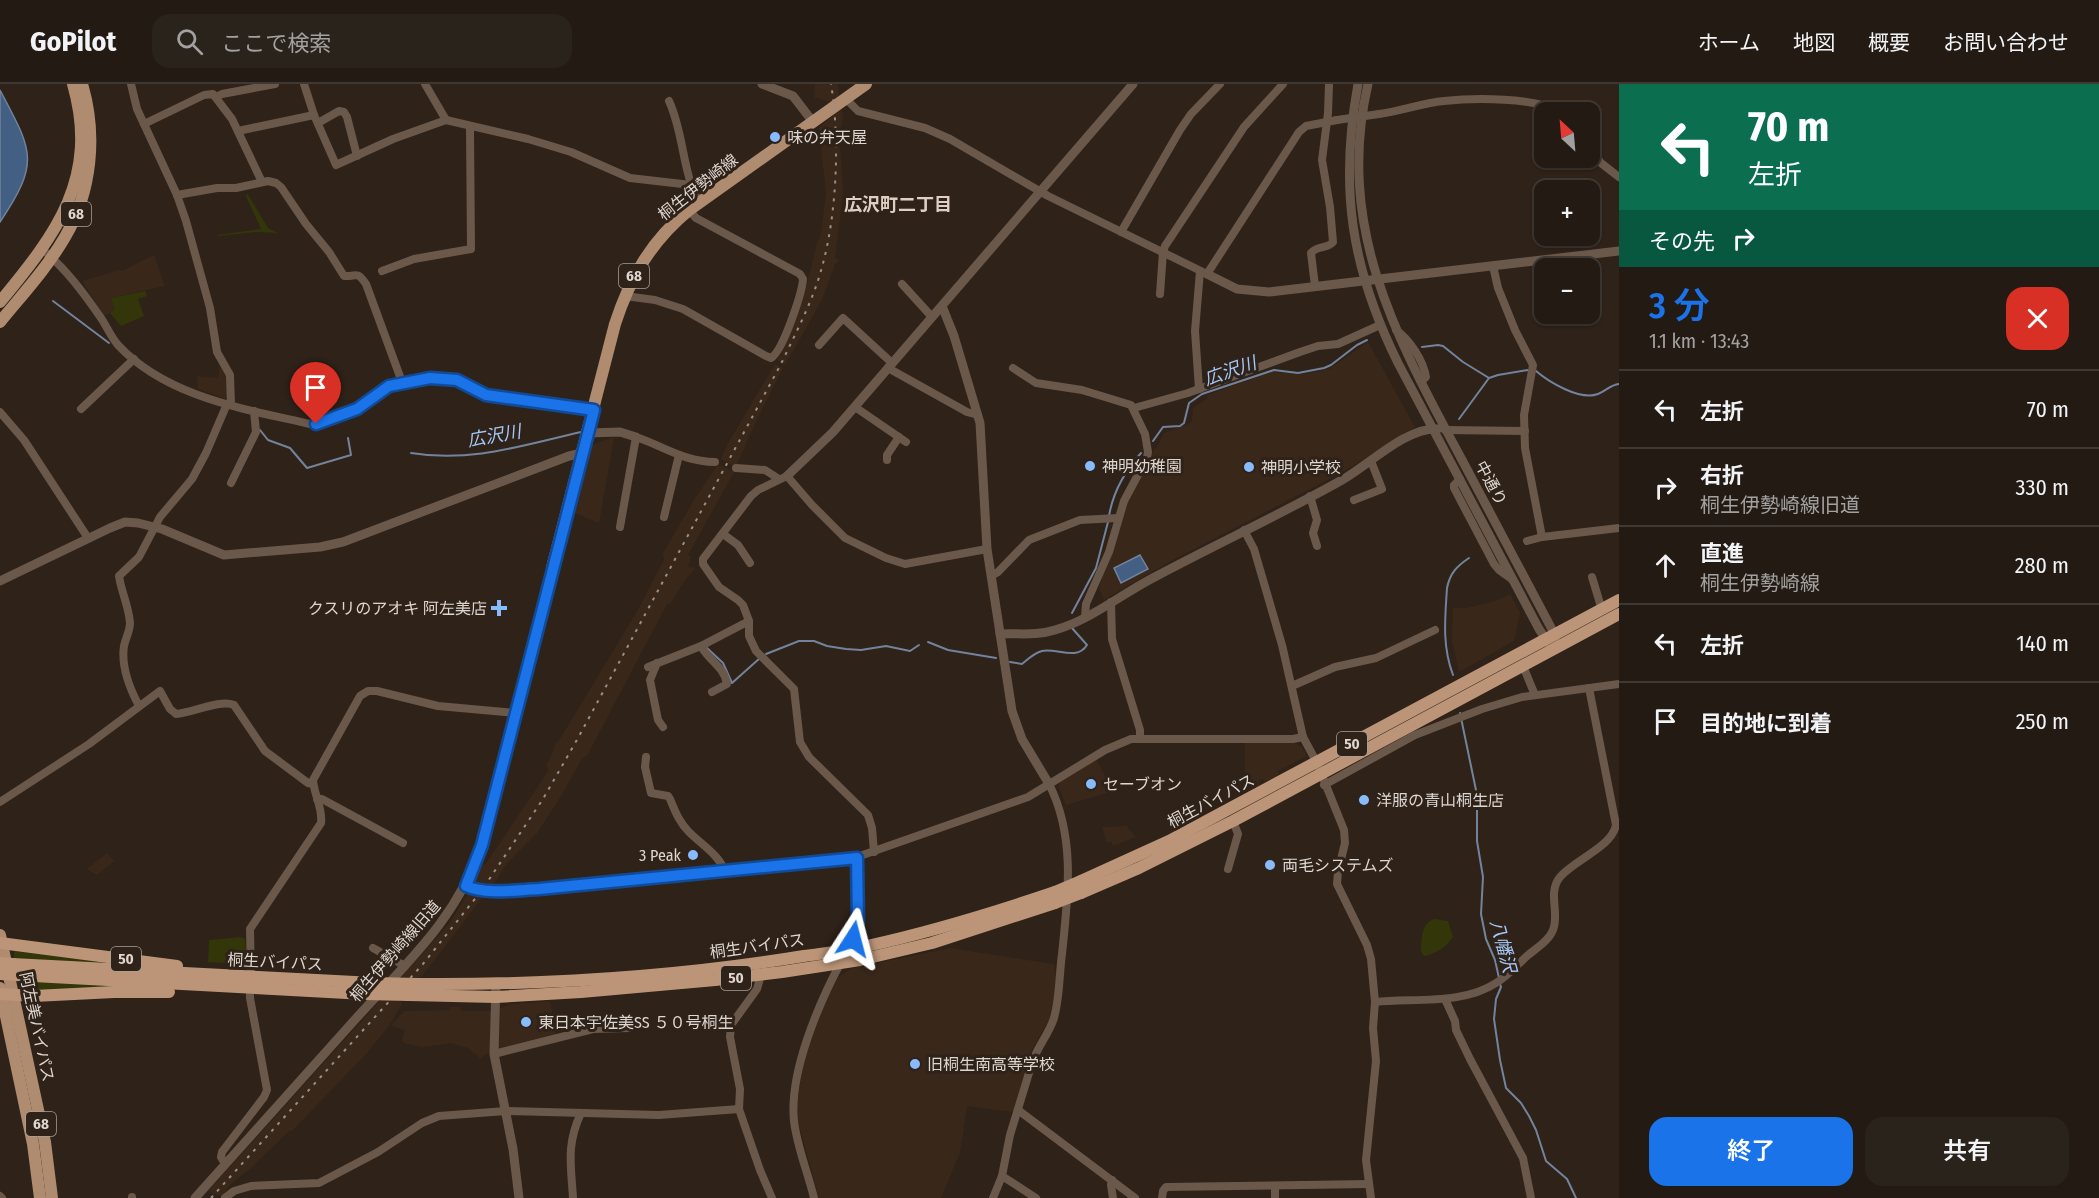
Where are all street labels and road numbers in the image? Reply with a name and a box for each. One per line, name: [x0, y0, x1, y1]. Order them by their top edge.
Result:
street label: 桐生伊勢崎線: [654, 150, 742, 224]
road number: 68: [61, 202, 91, 226]
road number: 68: [619, 264, 649, 288]
street label: 中通り: [1471, 457, 1511, 509]
road number: 50: [1337, 732, 1367, 756]
street label: 桐生バイパス: [1164, 770, 1258, 832]
street label: 桐生伊勢崎線旧道: [346, 896, 444, 1006]
street label: 桐生バイパス: [708, 930, 806, 962]
road number: 50: [111, 947, 141, 971]
street label: 桐生バイパス: [227, 950, 323, 974]
road number: 50: [721, 966, 751, 990]
street label: 阿左美バイパス: [16, 970, 58, 1084]
road number: 68: [26, 1112, 56, 1136]

